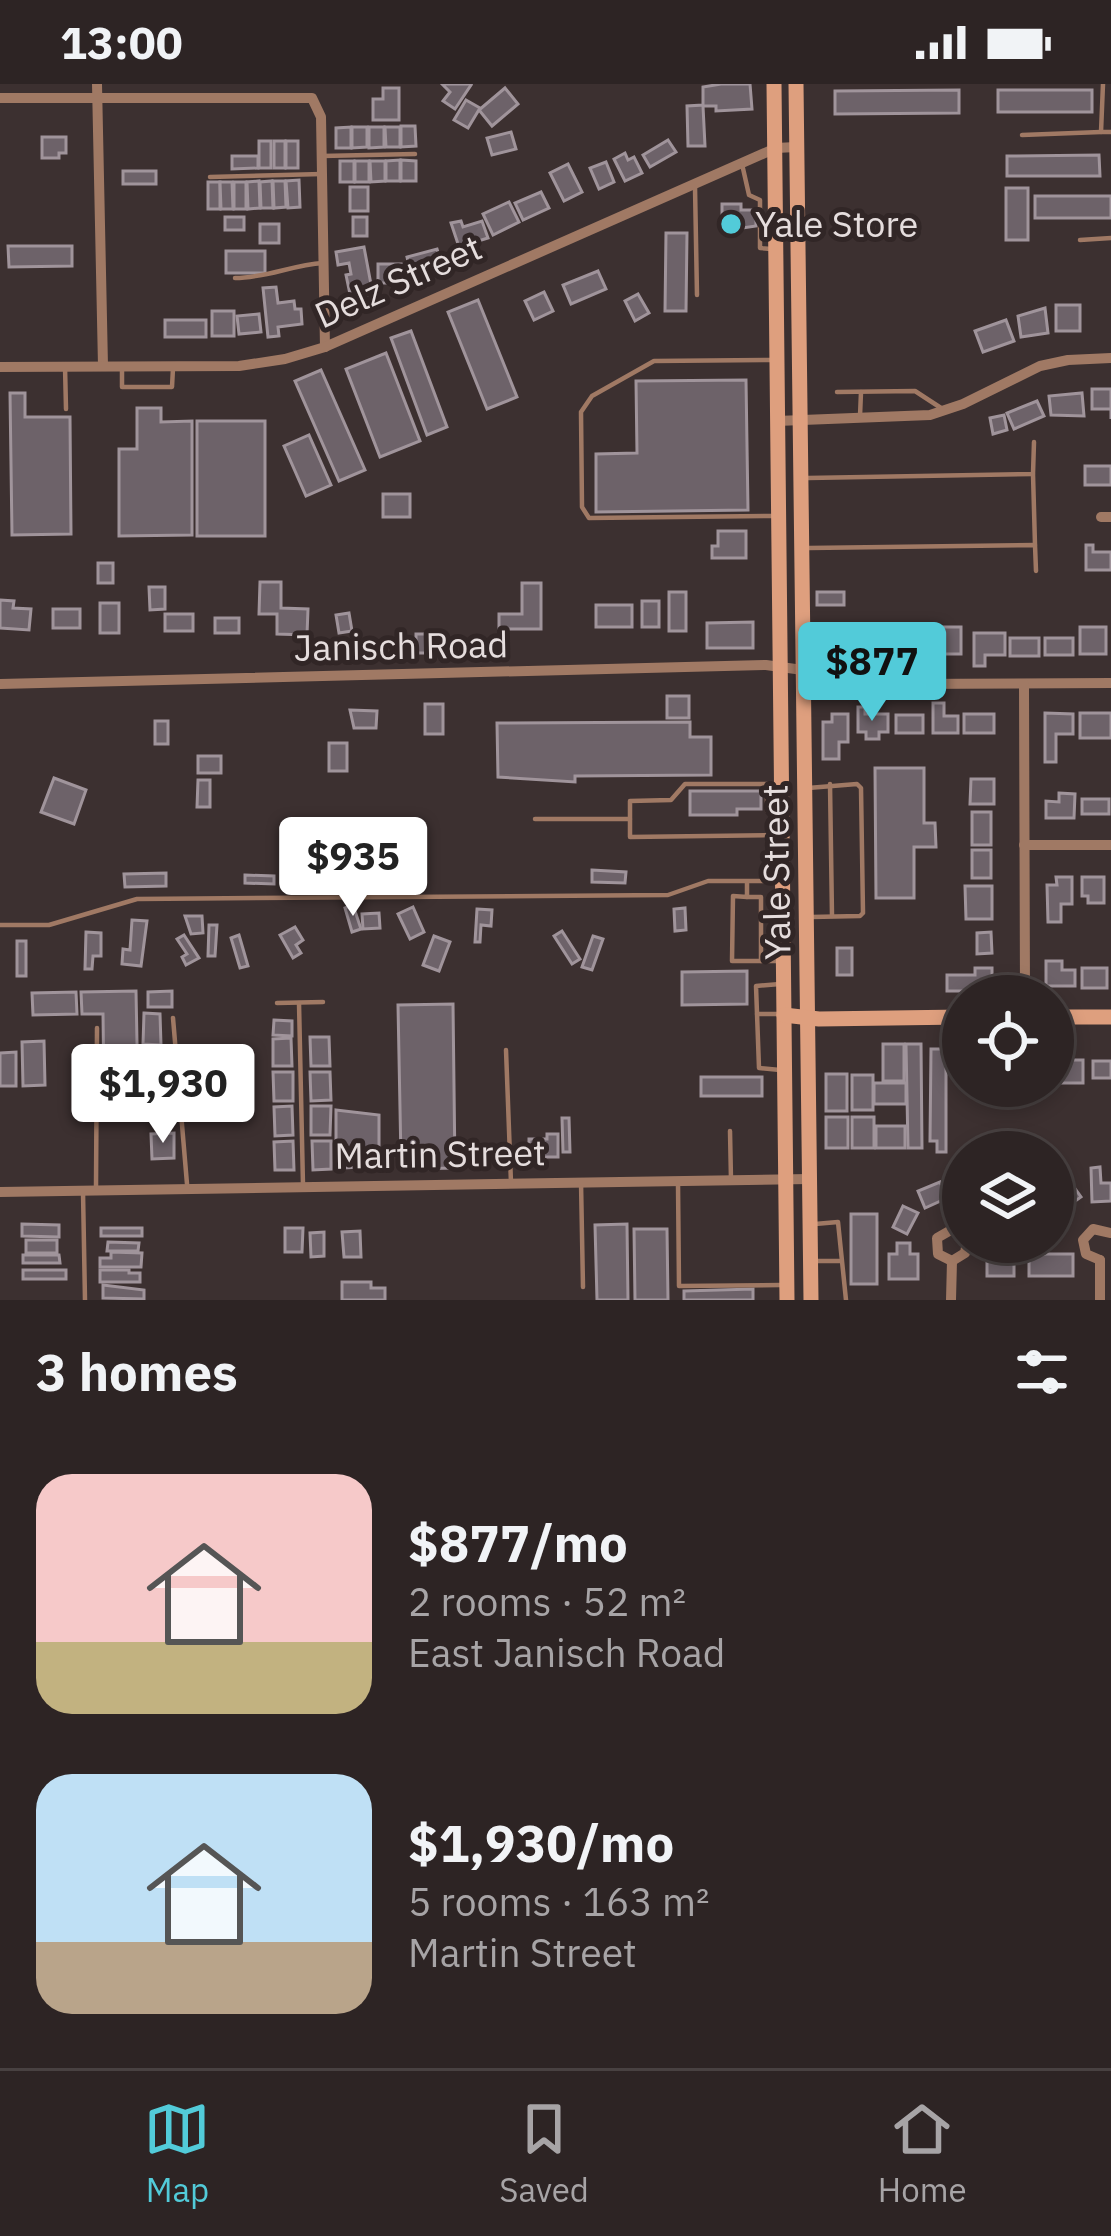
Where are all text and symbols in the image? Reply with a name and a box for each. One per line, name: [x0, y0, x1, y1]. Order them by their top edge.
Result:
text: 13:00: [60, 13, 183, 71]
place label: Yale Store: [755, 200, 918, 247]
marker: Yale Store: [718, 211, 744, 237]
street label: Delz Street: [307, 223, 489, 338]
street label: Janisch Road: [293, 620, 509, 671]
pin: $877: [801, 622, 943, 724]
text: $877: [825, 635, 919, 686]
street label: Yale Street: [750, 784, 801, 960]
pin: $935: [282, 817, 424, 919]
text: $935: [306, 830, 400, 881]
map controls: [942, 975, 1074, 1263]
button: locate: [942, 975, 1074, 1107]
pin: $1,930: [65, 1044, 261, 1146]
text: $1,930: [98, 1057, 228, 1108]
street label: Martin Street: [334, 1128, 546, 1179]
button: layers: [942, 1131, 1074, 1263]
text: 3 homes: [36, 1339, 238, 1405]
icon: filters: [1009, 1339, 1075, 1405]
text: $877/mo: [408, 1510, 628, 1576]
icon: home: [132, 1522, 276, 1666]
text: 2 rooms · 52 m²: [408, 1576, 686, 1627]
text: East Janisch Road: [408, 1627, 725, 1678]
text: $1,930/mo: [408, 1810, 674, 1876]
icon: home: [132, 1822, 276, 1966]
text: 5 rooms · 163 m²: [408, 1876, 710, 1927]
text: Martin Street: [408, 1927, 637, 1978]
tab: Map: [144, 2096, 210, 2211]
tab: Saved: [499, 2096, 589, 2211]
tab: Home: [878, 2096, 967, 2211]

